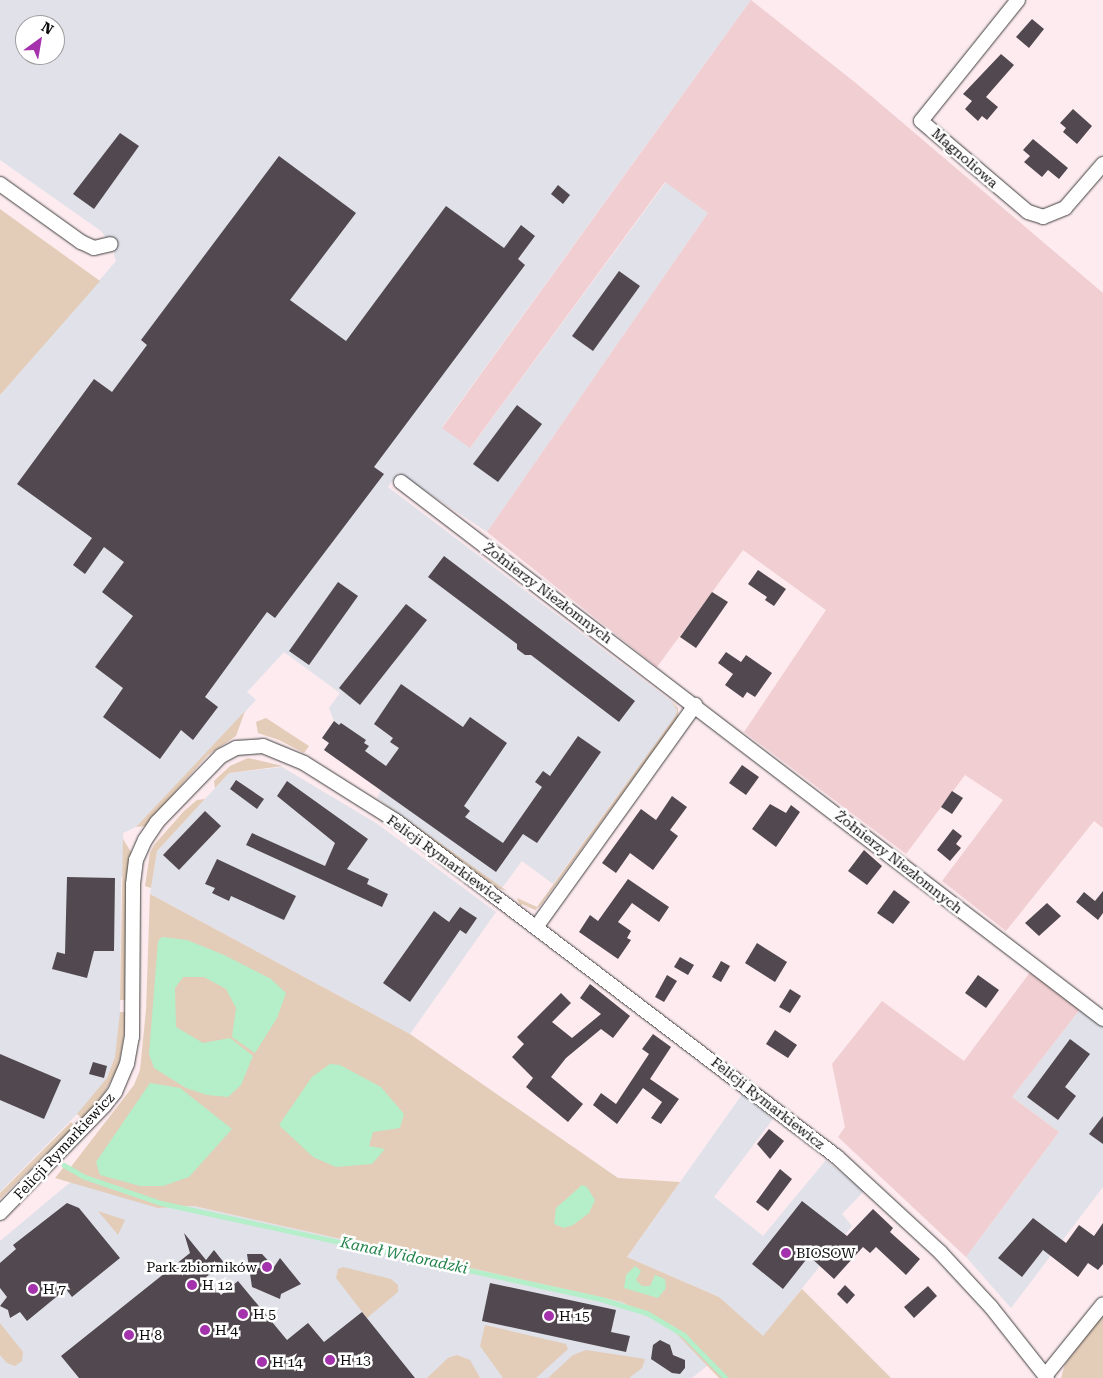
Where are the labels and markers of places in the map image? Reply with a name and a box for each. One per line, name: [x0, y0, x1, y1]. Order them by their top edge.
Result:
place label: BIOSOW: [796, 1245, 855, 1261]
marker: BIOSOW: [780, 1247, 792, 1259]
place label: Park zbiorników: [146, 1259, 257, 1275]
marker: Park zbiorników: [261, 1261, 273, 1273]
place label: H 12: [202, 1277, 233, 1293]
marker: H 12: [186, 1279, 198, 1291]
place label: H 7: [43, 1281, 66, 1297]
marker: H 7: [27, 1283, 39, 1295]
place label: H 5: [253, 1306, 276, 1322]
marker: H 5: [237, 1308, 249, 1320]
place label: H 15: [559, 1308, 590, 1324]
marker: H 15: [543, 1310, 555, 1322]
place label: H 4: [215, 1322, 238, 1338]
marker: H 4: [199, 1324, 211, 1336]
place label: H 8: [139, 1327, 162, 1343]
marker: H 8: [123, 1329, 135, 1341]
place label: H 13: [340, 1352, 371, 1368]
place label: H 14: [272, 1354, 303, 1370]
marker: H 13: [324, 1354, 336, 1366]
marker: H 14: [256, 1356, 268, 1368]

